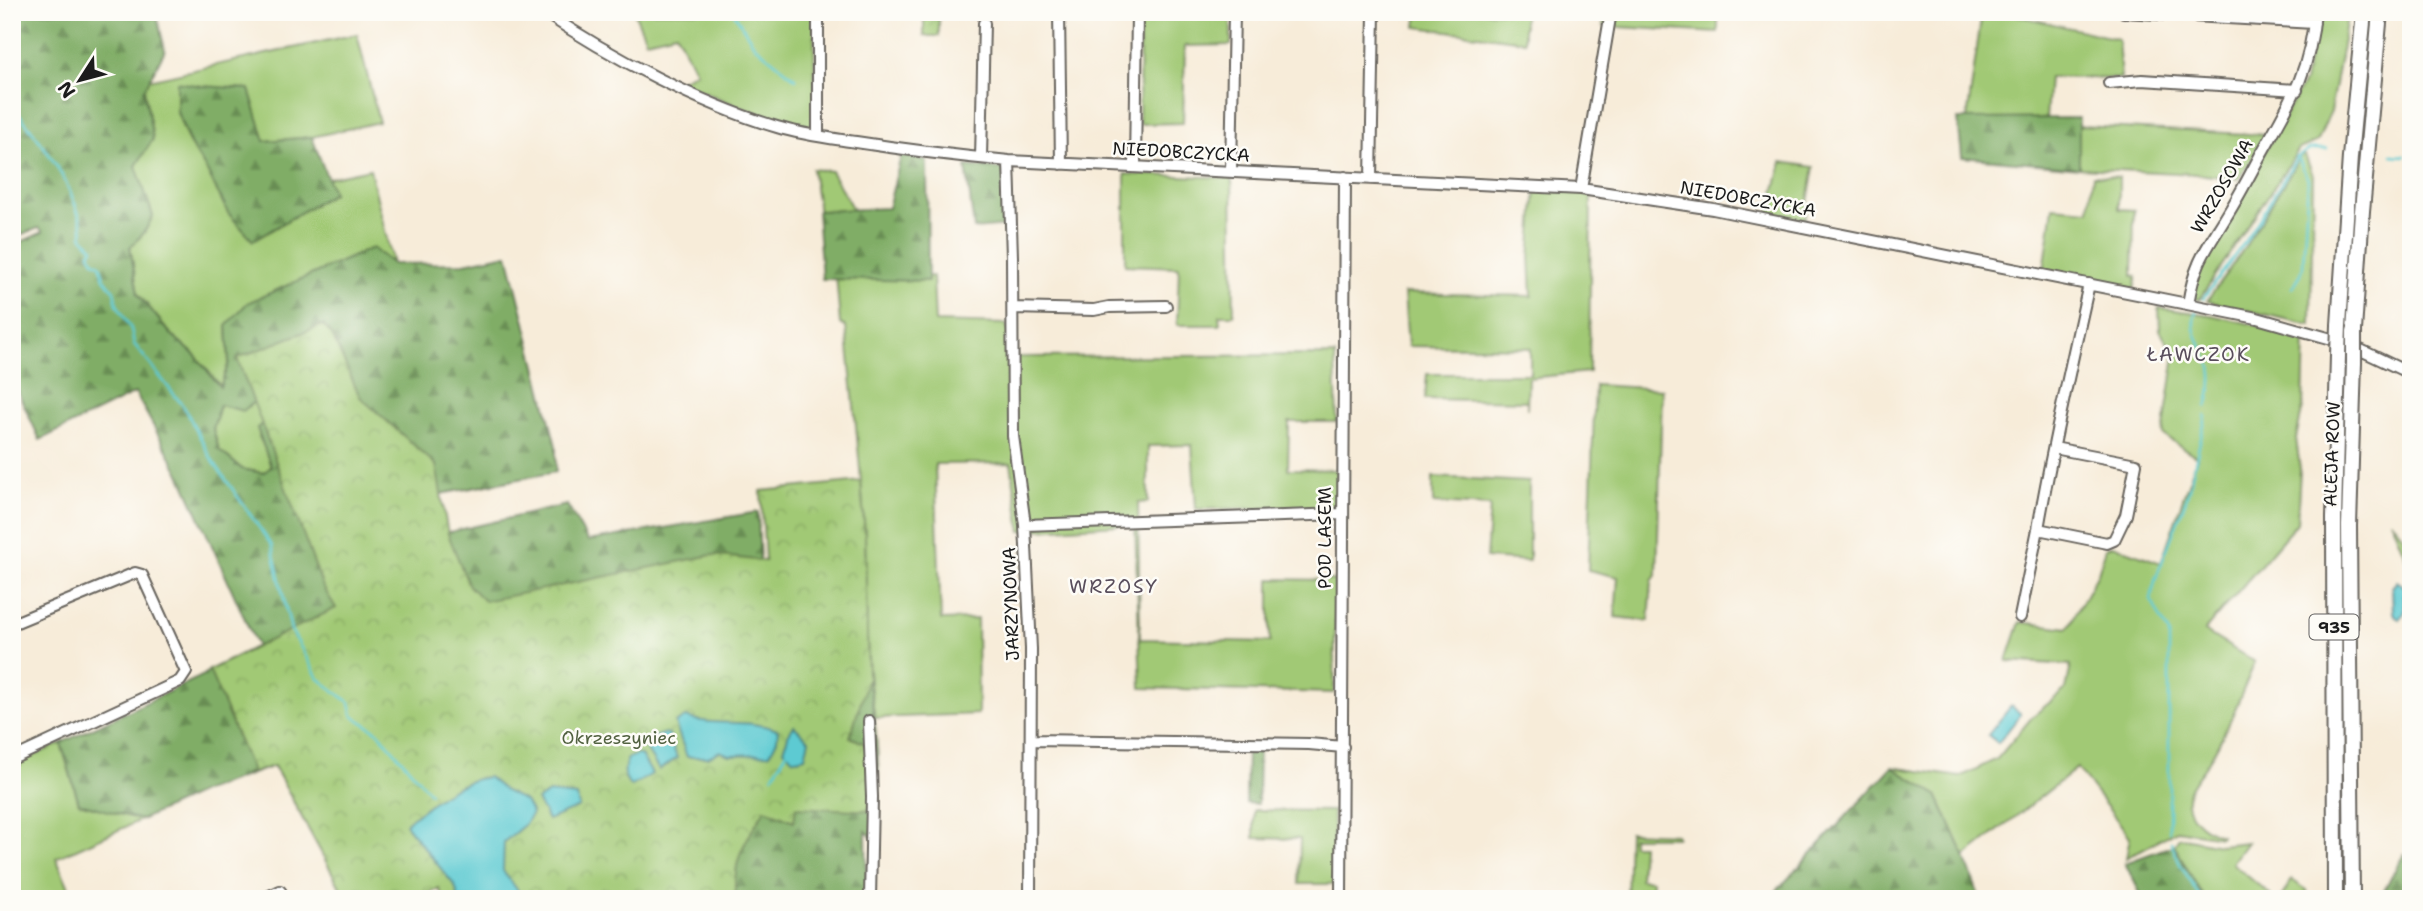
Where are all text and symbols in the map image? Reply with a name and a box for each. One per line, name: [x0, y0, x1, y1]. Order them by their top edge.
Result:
north arrow: [46, 46, 116, 116]
text: N: [52, 76, 81, 103]
street label: WRZOSOWA: [2185, 134, 2259, 238]
street label: NIEDOBCZYCKA: [1112, 136, 1250, 168]
street label: NIEDOBCZYCKA: [1678, 175, 1818, 223]
district label: ŁAWCZOK: [2146, 342, 2251, 367]
street label: ALEJA ROW: [2318, 401, 2346, 507]
street label: POD LASEM: [1313, 487, 1337, 589]
street label: JARZYNOWA: [997, 547, 1025, 661]
district label: WRZOSY: [1069, 574, 1159, 599]
road number: 935: [2310, 614, 2358, 640]
park label: Okrzeszyniec: [562, 726, 676, 750]

